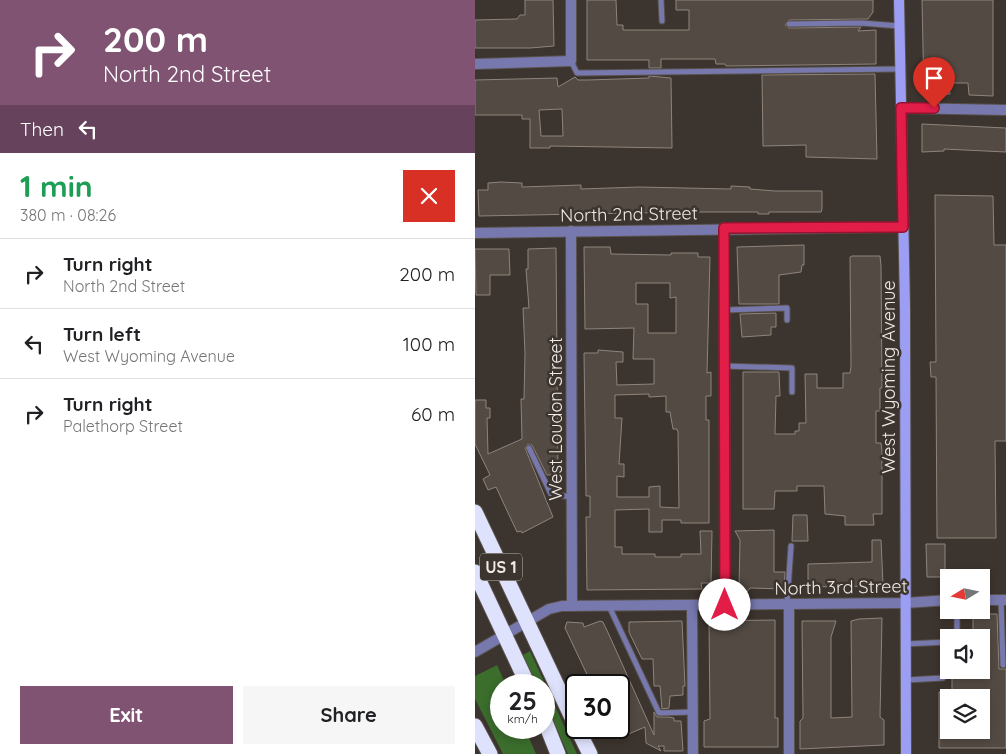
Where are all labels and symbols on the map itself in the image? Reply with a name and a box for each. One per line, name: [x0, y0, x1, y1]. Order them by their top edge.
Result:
pin: [913, 57, 955, 108]
street label: North 2nd Street: [560, 201, 698, 227]
street label: West Wyoming Avenue: [877, 280, 900, 474]
street label: West Loudon Street: [544, 337, 567, 501]
road number: US 1: [480, 554, 522, 580]
north arrow: [940, 569, 990, 619]
street label: North 3rd Street: [774, 574, 908, 600]
position arrow: [698, 578, 750, 630]
speed limit sign: 30: [565, 674, 630, 739]

